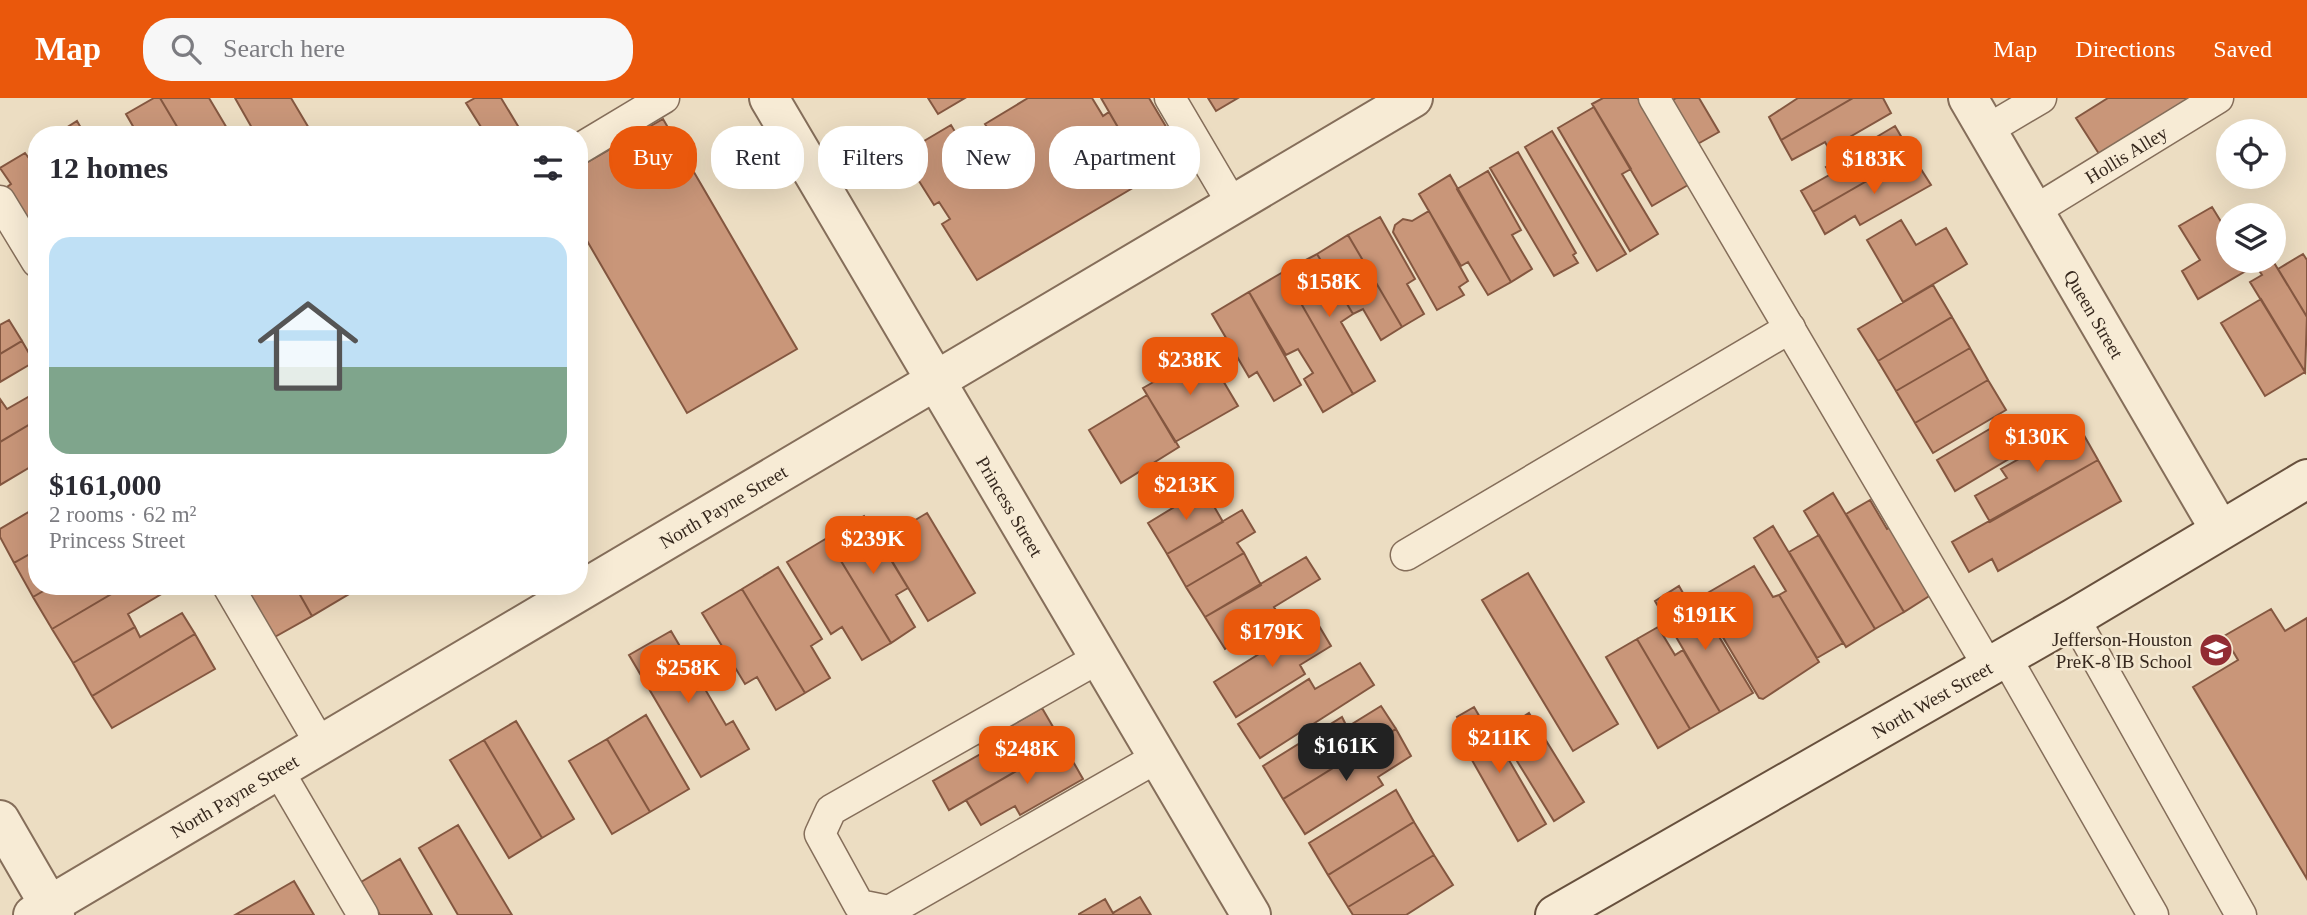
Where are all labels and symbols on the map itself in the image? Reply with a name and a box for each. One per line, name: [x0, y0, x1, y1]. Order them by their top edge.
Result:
street label: Hollis Alley: [2081, 122, 2172, 188]
pin: $183K: [1825, 136, 1923, 196]
pin: $158K: [1280, 260, 1378, 319]
street label: Queen Street: [2060, 266, 2128, 363]
pin: $238K: [1141, 338, 1239, 397]
pin: $130K: [1988, 414, 2086, 474]
street label: Princess Street: [972, 453, 1047, 561]
street label: North Payne Street: [656, 461, 792, 553]
pin: $213K: [1137, 462, 1235, 522]
pin: $239K: [824, 517, 922, 576]
pin: $191K: [1656, 592, 1754, 652]
pin: $179K: [1223, 610, 1321, 669]
place label: Jefferson-Houston PreK-8 IB School: [2052, 629, 2192, 672]
school or university icon: Jefferson-Houston PreK-8 IB School: [2197, 631, 2235, 669]
pin: $258K: [639, 646, 737, 705]
street label: North West Street: [1868, 657, 1997, 743]
pin: $211K: [1450, 716, 1548, 775]
pin: $161K: [1297, 724, 1395, 783]
pin: $248K: [978, 726, 1076, 786]
street label: North Payne Street: [167, 750, 303, 842]

